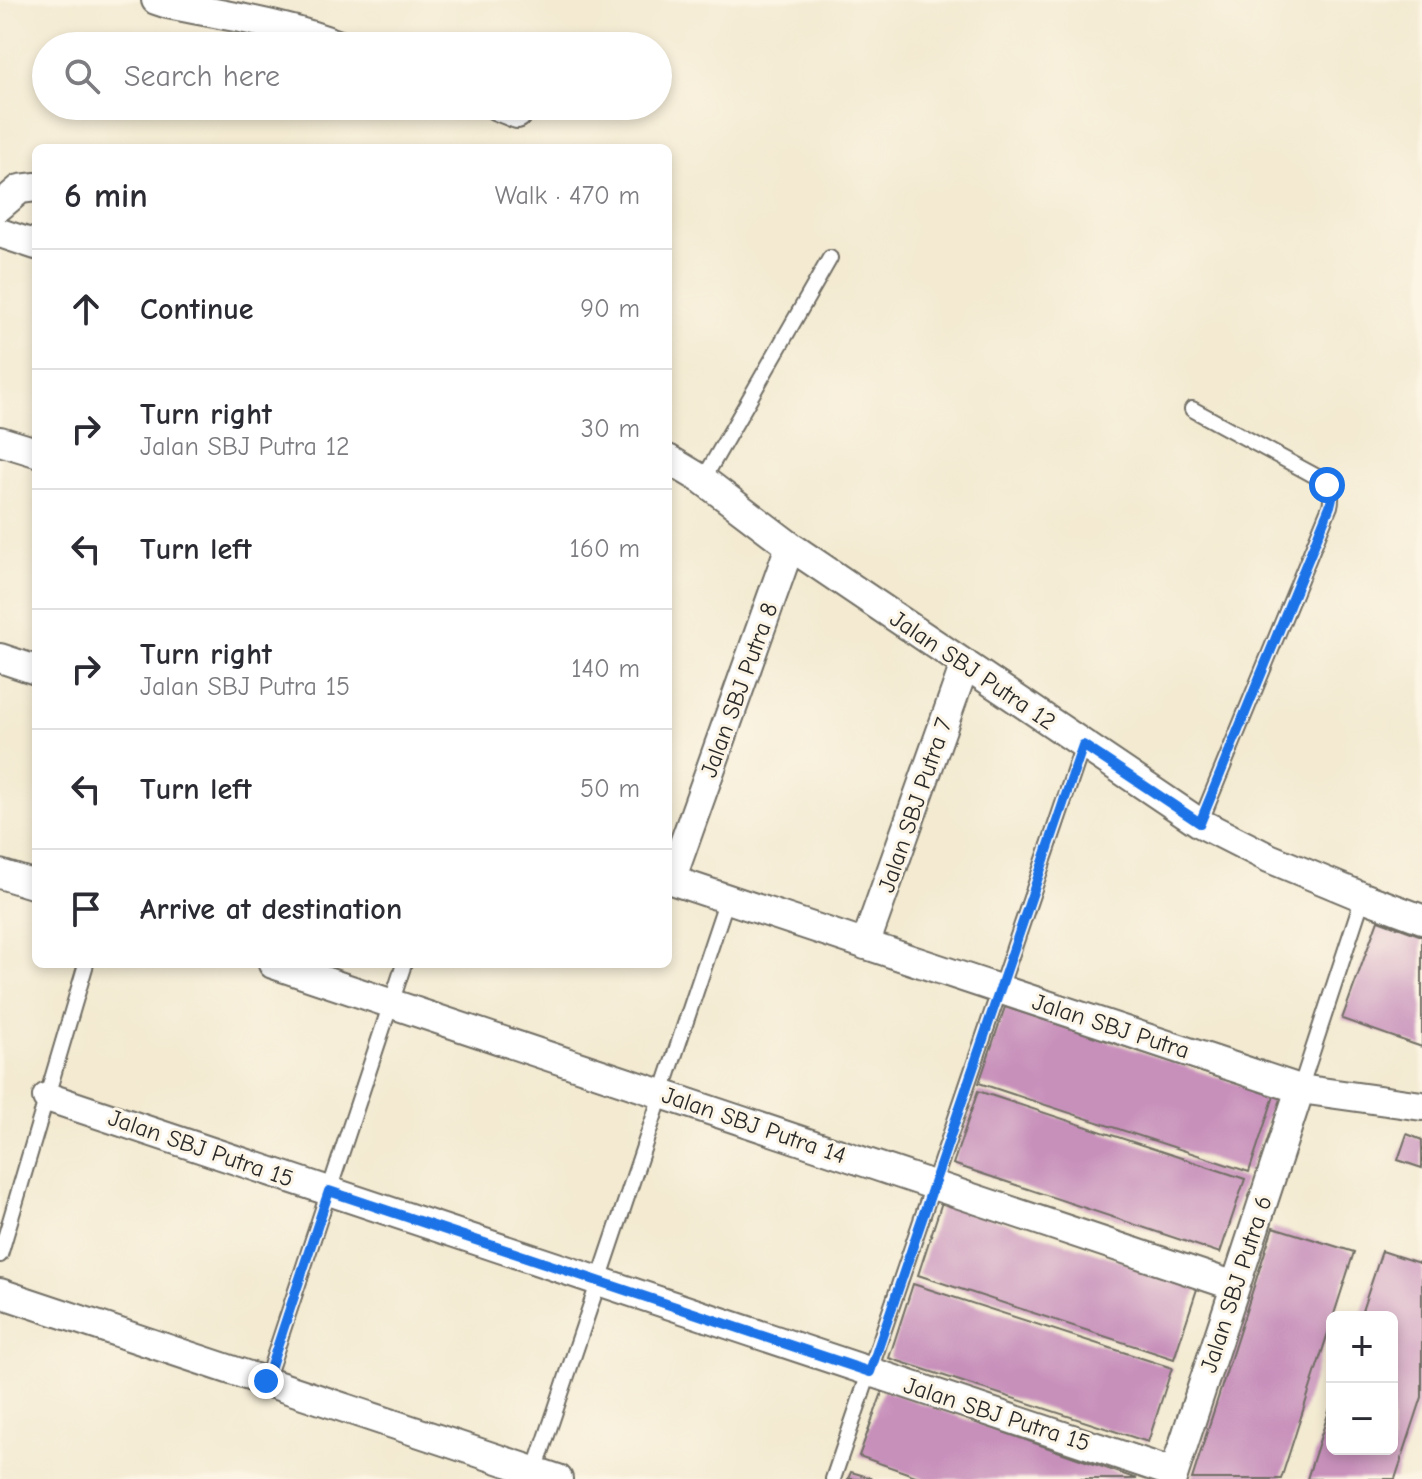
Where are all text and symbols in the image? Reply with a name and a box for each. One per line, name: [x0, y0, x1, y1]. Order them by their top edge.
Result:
search box: [32, 32, 672, 120]
icon: search: [60, 54, 104, 98]
text: Search here: [124, 59, 280, 94]
text: 6 min: [64, 176, 148, 216]
text: Walk · 470 m: [495, 181, 640, 211]
icon: ahead: [64, 287, 108, 331]
text: Continue: [140, 292, 254, 327]
text: 90 m: [580, 294, 640, 324]
text: Turn right: [140, 397, 272, 432]
icon: right: [64, 407, 108, 451]
text: 30 m: [581, 414, 640, 444]
text: Jalan SBJ Putra 12: [140, 432, 350, 462]
route start: [1309, 467, 1345, 503]
icon: left: [64, 527, 108, 571]
text: Turn left: [140, 532, 252, 567]
text: 160 m: [570, 534, 640, 564]
street label: Jalan SBJ Putra 8: [694, 599, 784, 781]
street label: Jalan SBJ Putra 12: [885, 604, 1061, 736]
text: Turn right: [140, 637, 272, 672]
icon: right: [64, 647, 108, 691]
text: 140 m: [571, 654, 640, 684]
text: Jalan SBJ Putra 15: [140, 672, 350, 702]
street label: Jalan SBJ Putra 7: [872, 714, 958, 896]
icon: left: [64, 767, 108, 811]
text: Turn left: [140, 772, 252, 807]
text: 50 m: [580, 774, 640, 804]
icon: arrive: [64, 887, 108, 931]
text: Arrive at destination: [140, 892, 402, 927]
street label: Jalan SBJ Putra: [1029, 987, 1193, 1065]
street label: Jalan SBJ Putra 14: [658, 1080, 850, 1170]
street label: Jalan SBJ Putra 15: [105, 1103, 297, 1193]
street label: Jalan SBJ Putra 6: [1194, 1192, 1278, 1376]
map controls: [1326, 1311, 1398, 1455]
button: +: [1326, 1311, 1398, 1383]
route end: [248, 1363, 284, 1399]
street label: Jalan SBJ Putra 15: [900, 1371, 1094, 1457]
button: −: [1326, 1383, 1398, 1455]

